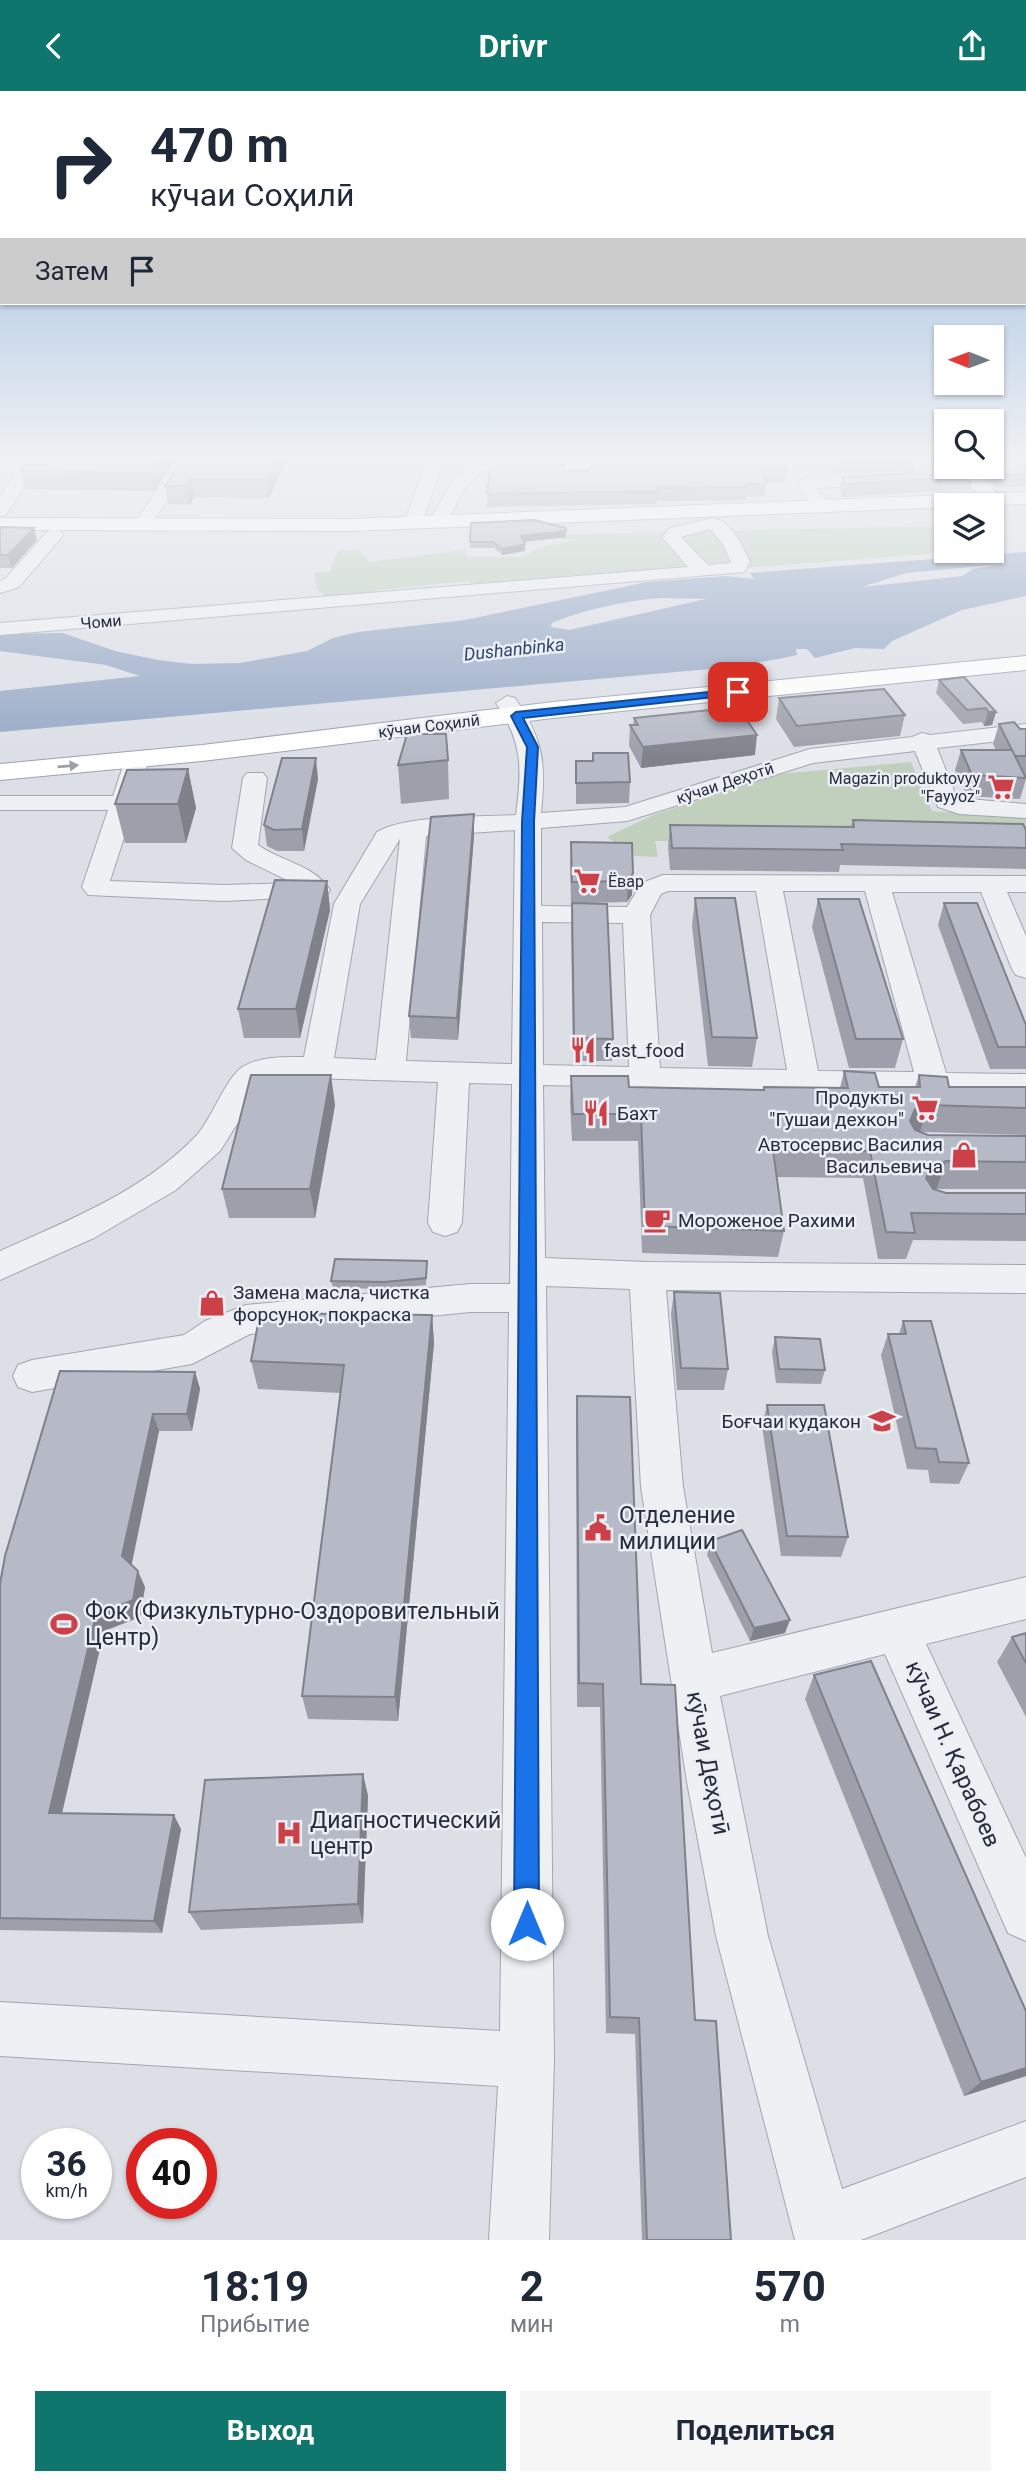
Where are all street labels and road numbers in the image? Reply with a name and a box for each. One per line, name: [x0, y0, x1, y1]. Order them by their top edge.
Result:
street label: Чоми: [80, 611, 122, 633]
street label: кӯчаи Соҳилӣ: [377, 710, 481, 742]
street label: кӯчаи Деҳотӣ: [674, 758, 776, 808]
street label: кӯчаи Н. Қарабоев: [900, 1657, 1006, 1851]
street label: кӯчаи Деҳотӣ: [681, 1689, 735, 1837]

